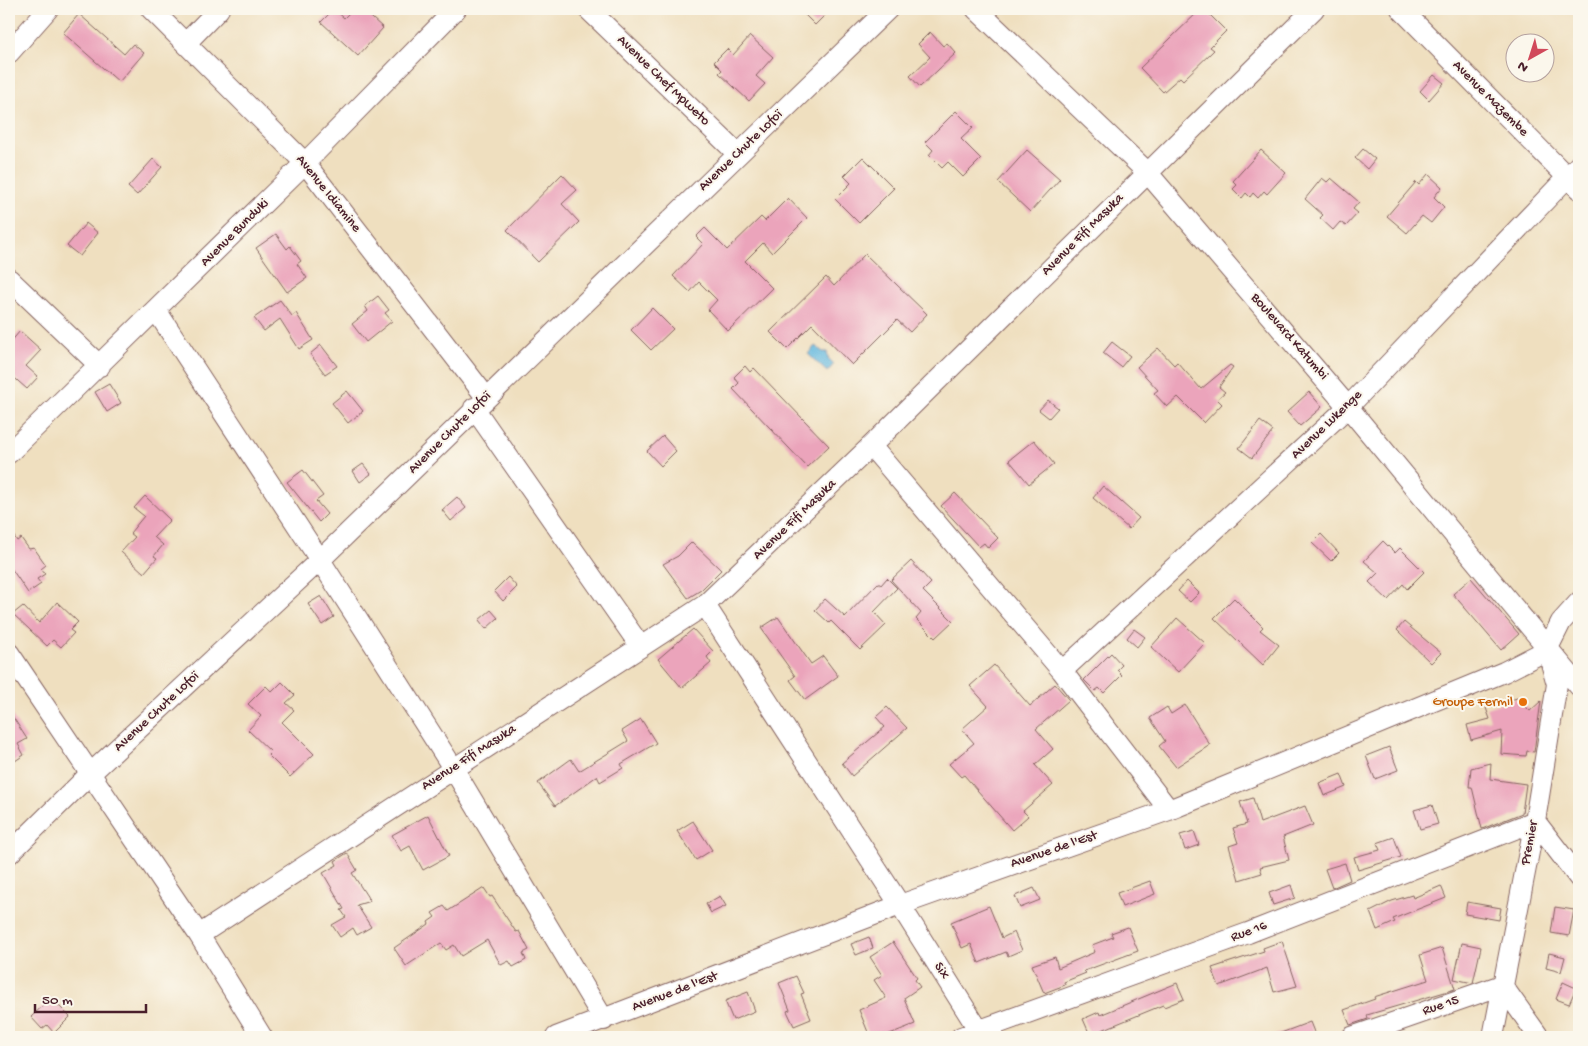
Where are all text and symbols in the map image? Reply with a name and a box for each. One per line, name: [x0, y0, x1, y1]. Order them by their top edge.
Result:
street label: Avenue Chef Mpweto: [613, 32, 713, 130]
north arrow: [1506, 32, 1556, 82]
street label: Avenue Mazembe: [1448, 57, 1532, 141]
text: N: [1514, 57, 1532, 76]
street label: Avenue Chute Lofoï: [695, 106, 787, 195]
street label: Avenue Idiamine: [292, 152, 365, 237]
street label: Avenue Fifi Masuka: [1038, 189, 1129, 280]
street label: Avenue Bunduki: [197, 195, 273, 271]
street label: Boulevard Katumbi: [1246, 289, 1331, 384]
street label: Avenue Lukenge: [1288, 386, 1367, 463]
street label: Avenue Chute Lofoï: [405, 387, 496, 478]
street label: Avenue Fifi Masuka: [750, 475, 841, 564]
street label: Avenue Chute Lofoï: [111, 668, 204, 756]
place label: Groupe Fermil: [1433, 694, 1513, 711]
marker: Groupe Fermil: [1517, 696, 1529, 708]
street label: Avenue Fifi Masuka: [418, 720, 521, 795]
street label: Premier: [1517, 818, 1543, 868]
street label: Avenue de l'Est: [1008, 827, 1101, 873]
street label: Rue 16: [1229, 917, 1270, 947]
street label: Six: [929, 959, 953, 983]
street label: Avenue de l'Est: [630, 967, 721, 1016]
scale bar: [35, 981, 146, 1013]
text: 50 m: [42, 992, 73, 1010]
street label: Rue 15: [1421, 992, 1461, 1020]

